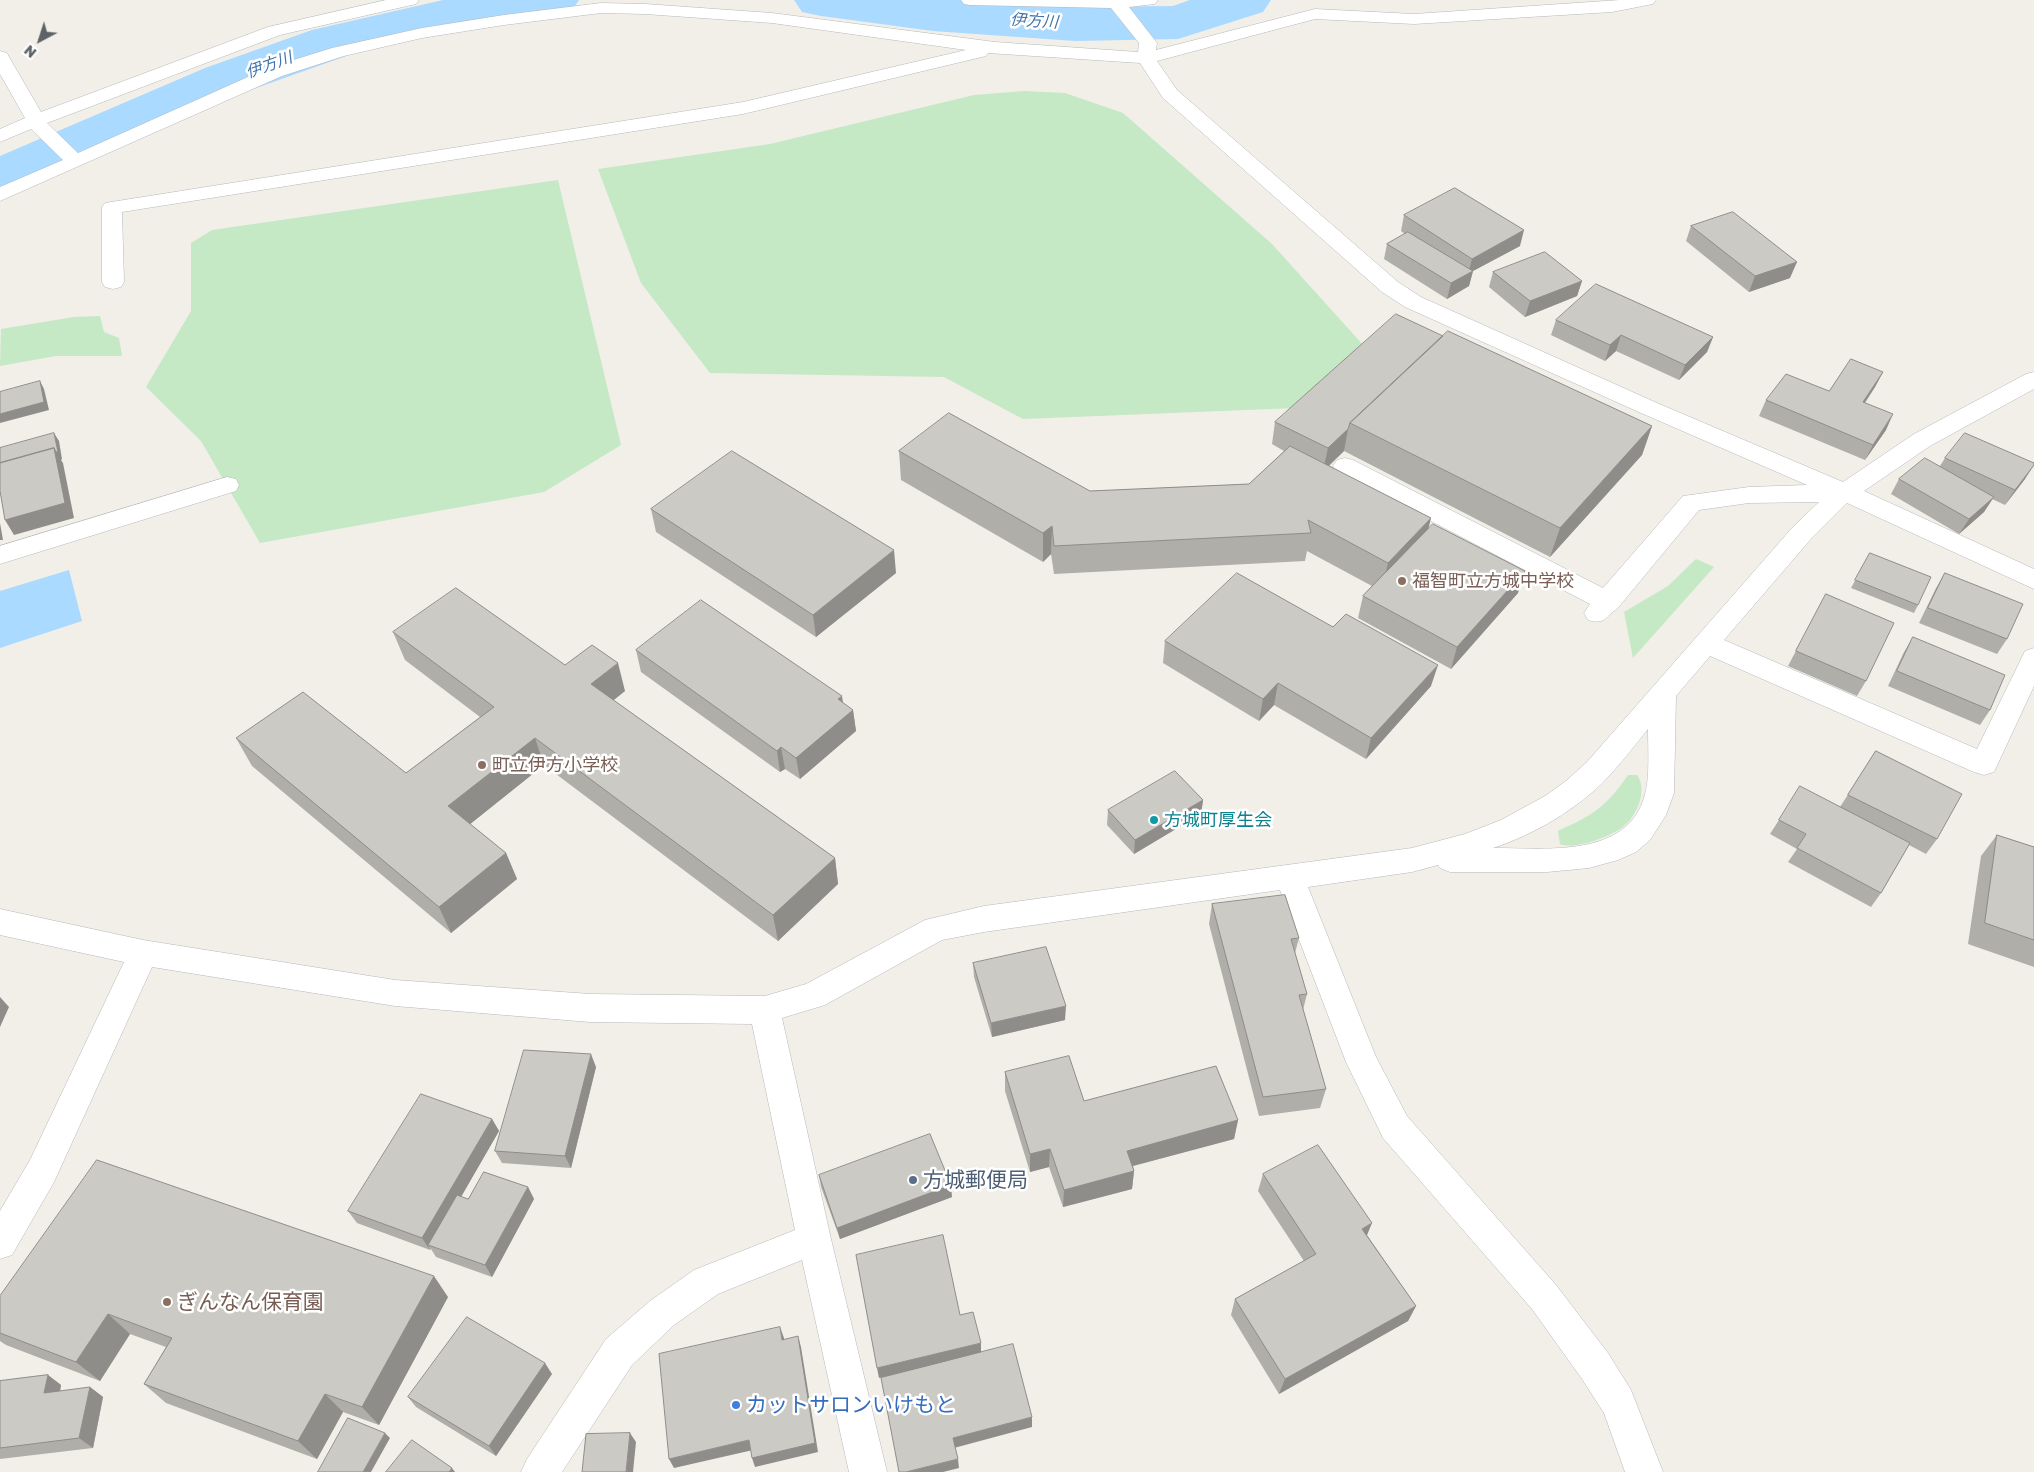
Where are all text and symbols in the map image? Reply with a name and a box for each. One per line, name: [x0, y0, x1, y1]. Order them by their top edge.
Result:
water label: 伊方川: [1009, 10, 1059, 32]
north arrow: [15, 15, 65, 65]
text: N: [21, 42, 40, 62]
water label: 伊方川: [243, 48, 295, 82]
place label: 福智町立方城中学校: [1412, 570, 1574, 592]
marker: 福智町立方城中学校: [1396, 575, 1408, 587]
place label: 町立伊方小学校: [492, 754, 618, 776]
marker: 町立伊方小学校: [476, 759, 488, 771]
place label: 方城町厚生会: [1164, 809, 1272, 831]
marker: 方城町厚生会: [1148, 814, 1160, 826]
place label: 方城郵便局: [923, 1167, 1028, 1193]
marker: 方城郵便局: [907, 1174, 919, 1186]
place label: ぎんなん保育園: [177, 1289, 324, 1315]
marker: ぎんなん保育園: [161, 1296, 173, 1308]
place label: カットサロンいけもと: [746, 1392, 956, 1418]
marker: カットサロンいけもと: [730, 1399, 742, 1411]

